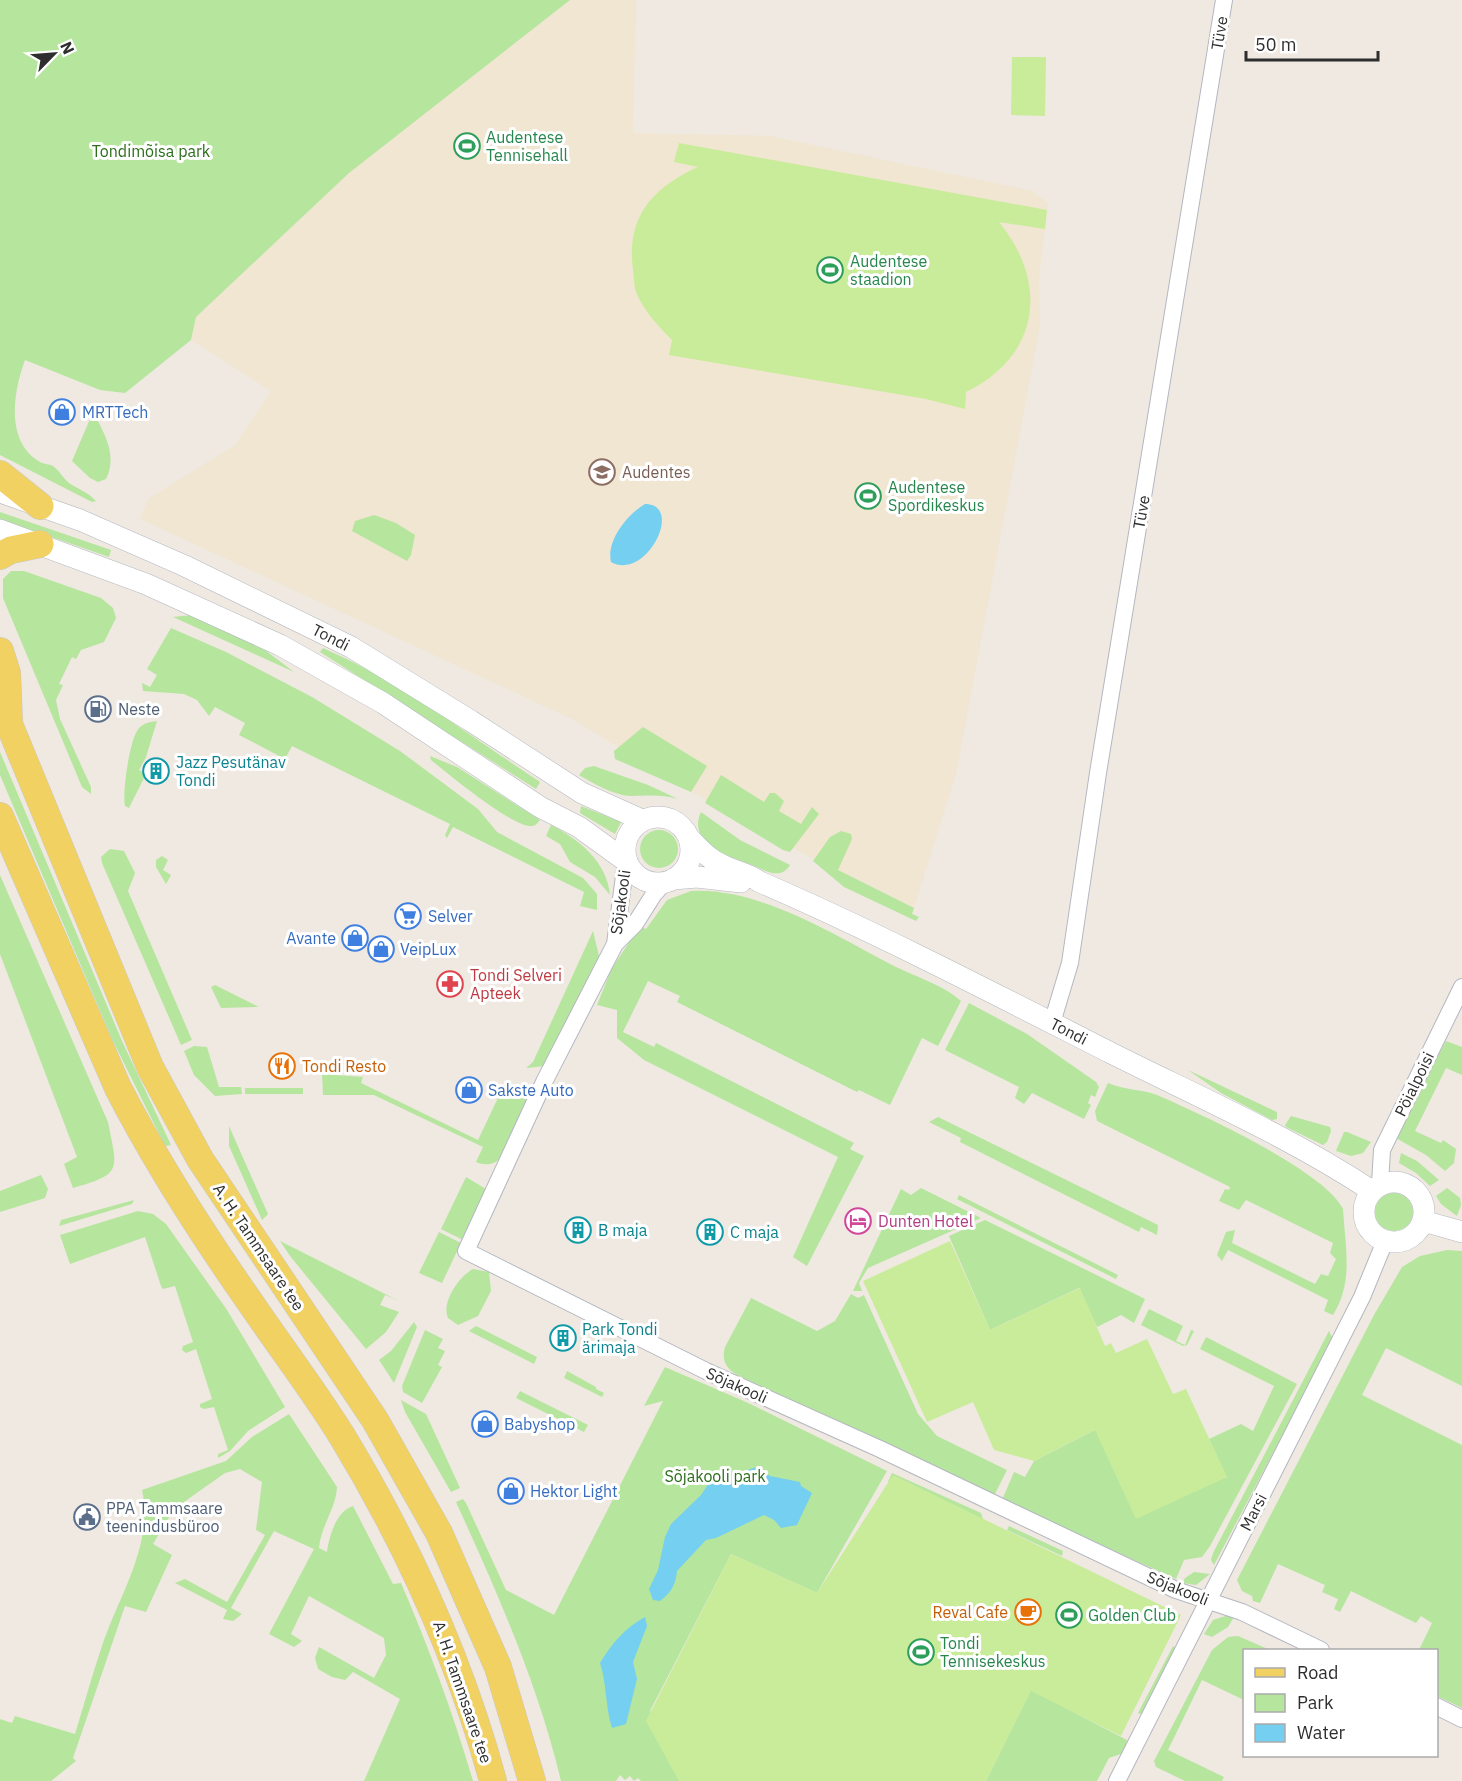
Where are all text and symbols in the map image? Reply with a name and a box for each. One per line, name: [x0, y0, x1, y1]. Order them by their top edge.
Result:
street label: Tüve: [1206, 14, 1232, 51]
north arrow: [24, 24, 84, 84]
scale bar: [1246, 24, 1378, 62]
text: 50 m: [1255, 33, 1297, 56]
text: N: [56, 38, 79, 57]
place label: Audentese Tennisehall: [486, 127, 568, 165]
sports icon: Audentese Tennisehall: [452, 131, 482, 161]
park label: Tondimõisa park: [92, 141, 211, 161]
place label: Audentese staadion: [850, 251, 928, 289]
sports icon: Audentese staadion: [815, 255, 845, 285]
shop icon: MRTTech: [47, 397, 77, 427]
place label: MRTTech: [82, 402, 148, 422]
school or university icon: Audentes: [587, 457, 617, 487]
place label: Audentes: [622, 462, 691, 482]
place label: Audentese Spordikeskus: [888, 477, 984, 515]
sports icon: Audentese Spordikeskus: [853, 481, 883, 511]
street label: Tüve: [1128, 493, 1154, 530]
street label: Tondi: [309, 619, 353, 655]
fuel station icon: Neste: [83, 694, 113, 724]
place label: Neste: [118, 699, 160, 719]
place label: Jazz Pesutänav Tondi: [176, 752, 286, 790]
building icon: Jazz Pesutänav Tondi: [141, 756, 171, 786]
street label: Sõjakooli: [606, 868, 634, 936]
supermarket icon: Selver: [393, 901, 423, 931]
place label: Selver: [428, 906, 473, 926]
shop icon: Avante: [340, 923, 370, 953]
place label: Avante: [286, 928, 336, 948]
shop icon: VeipLux: [366, 934, 396, 964]
place label: VeipLux: [400, 939, 456, 959]
place label: Tondi Selveri Apteek: [470, 965, 562, 1003]
pharmacy icon: Tondi Selveri Apteek: [435, 969, 465, 999]
street label: Tondi: [1047, 1013, 1091, 1049]
street label: Pöialpoisi: [1390, 1048, 1438, 1120]
restaurant icon: Tondi Resto: [267, 1051, 297, 1081]
place label: Tondi Resto: [302, 1056, 386, 1076]
shop icon: Sakste Auto: [454, 1075, 484, 1105]
place label: Sakste Auto: [488, 1080, 574, 1100]
street label: A. H. Tammsaare tee: [209, 1180, 309, 1315]
hotel icon: Dunten Hotel: [843, 1206, 873, 1236]
place label: Dunten Hotel: [878, 1211, 973, 1231]
building icon: B maja: [563, 1215, 593, 1245]
building icon: C maja: [695, 1217, 725, 1247]
place label: B maja: [598, 1220, 648, 1240]
place label: C maja: [730, 1222, 779, 1242]
place label: Park Tondi ärimaja: [582, 1319, 658, 1357]
building icon: Park Tondi ärimaja: [548, 1323, 578, 1353]
street label: Sõjakooli: [703, 1363, 771, 1407]
shop icon: Babyshop: [470, 1409, 500, 1439]
place label: Babyshop: [504, 1414, 575, 1434]
park label: Sõjakooli park: [664, 1466, 766, 1486]
shop icon: Hektor Light: [496, 1476, 526, 1506]
place label: Hektor Light: [530, 1481, 618, 1501]
street label: Marsi: [1235, 1490, 1271, 1534]
place label: PPA Tammsaare teenindusbüroo: [106, 1498, 223, 1536]
public building icon: PPA Tammsaare teenindusbüroo: [72, 1502, 102, 1532]
street label: Sõjakooli: [1144, 1567, 1212, 1609]
cafe icon: Reval Cafe: [1013, 1597, 1043, 1627]
sports icon: Golden Club: [1054, 1600, 1084, 1630]
place label: Reval Cafe: [933, 1602, 1008, 1622]
place label: Golden Club: [1088, 1605, 1176, 1625]
street label: A. H. Tammsaare tee: [429, 1618, 497, 1766]
place label: Tondi Tennisekeskus: [940, 1633, 1046, 1671]
sports icon: Tondi Tennisekeskus: [906, 1637, 936, 1667]
legend: [1243, 1649, 1438, 1757]
text: Road: [1297, 1661, 1338, 1684]
text: Park: [1297, 1691, 1334, 1714]
text: Water: [1297, 1721, 1346, 1744]

